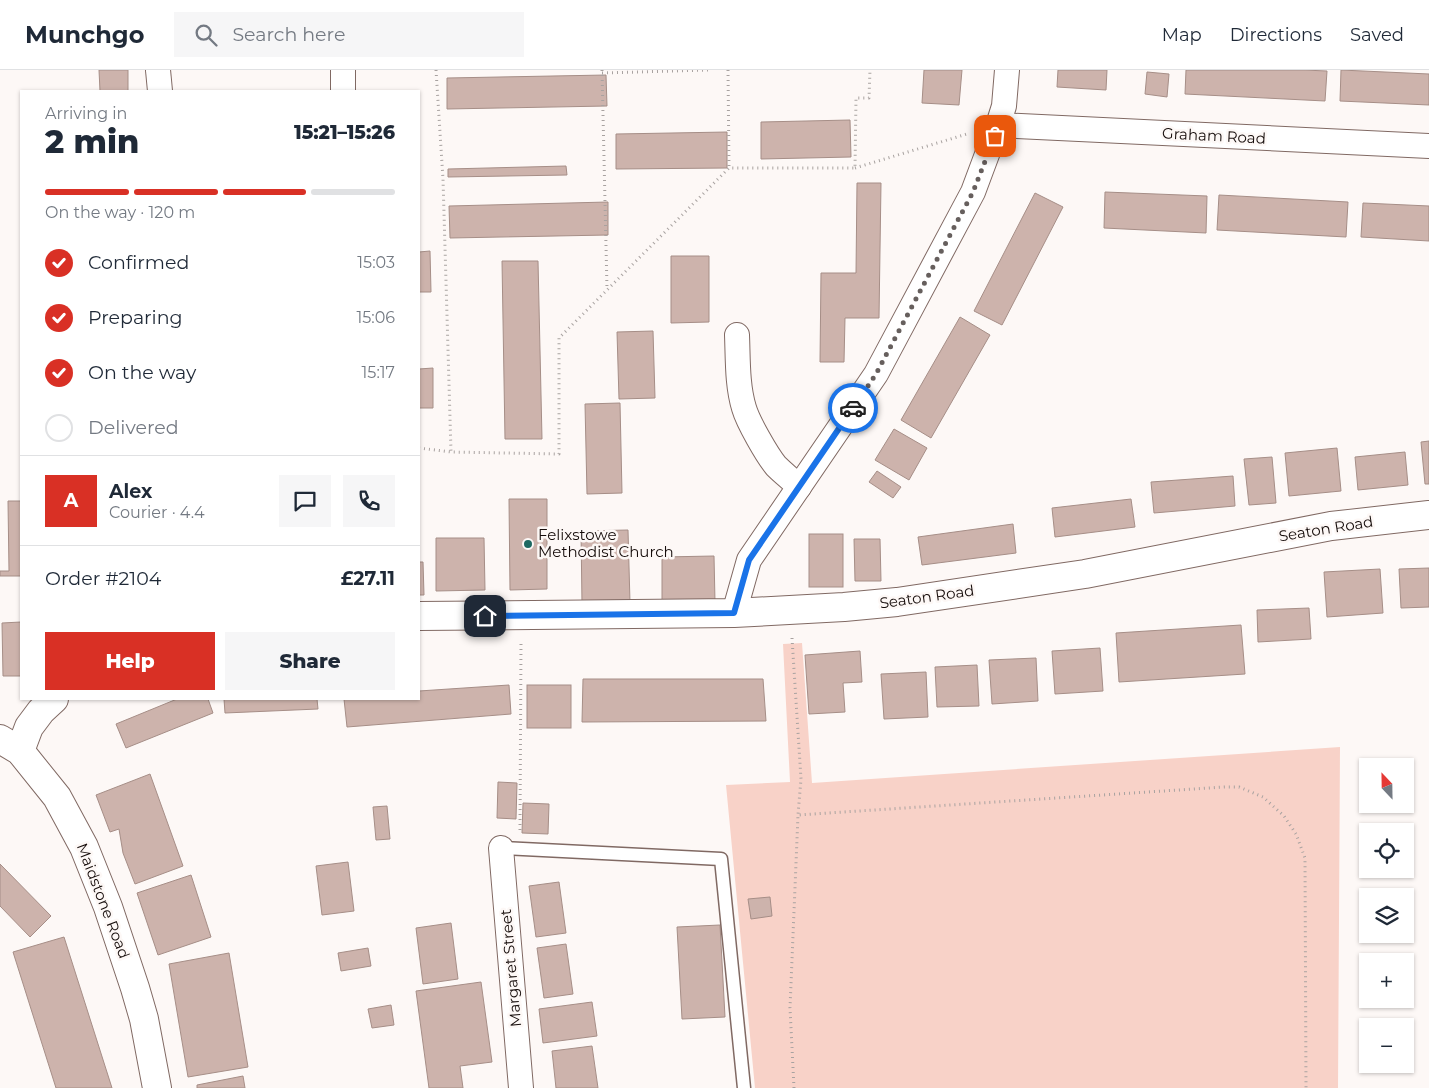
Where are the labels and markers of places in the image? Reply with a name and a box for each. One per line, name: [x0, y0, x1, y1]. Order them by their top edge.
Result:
pin: [974, 115, 1016, 157]
place label: Felixstowe Methodist Church: [538, 525, 674, 561]
marker: Felixstowe Methodist Church: [522, 538, 534, 550]
pin: [464, 595, 506, 637]

